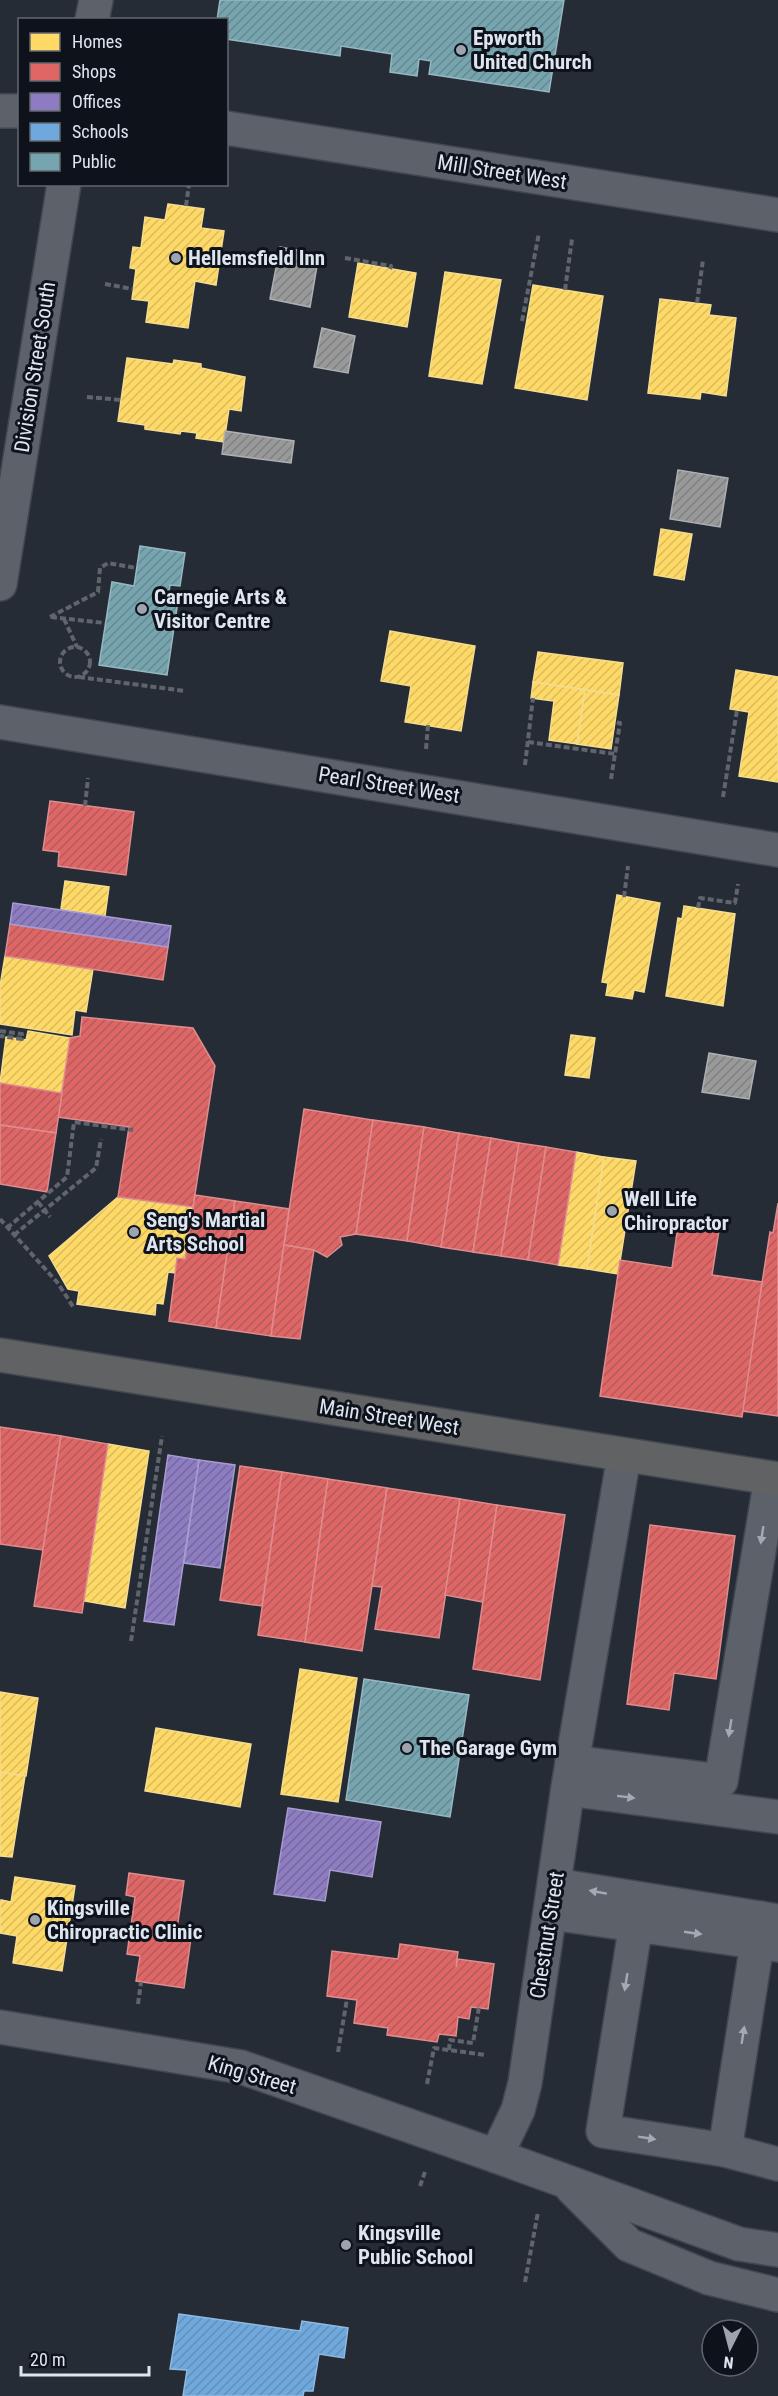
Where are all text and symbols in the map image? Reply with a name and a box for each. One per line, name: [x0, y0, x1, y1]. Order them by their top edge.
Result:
legend: [18, 18, 228, 186]
place label: Epworth United Church: [473, 26, 592, 74]
text: Homes: [72, 31, 122, 52]
marker: Epworth United Church: [454, 43, 468, 57]
text: Shops: [72, 61, 116, 82]
text: Offices: [72, 91, 121, 112]
text: Schools: [72, 121, 129, 142]
street label: Mill Street West: [436, 150, 568, 194]
text: Public: [72, 151, 116, 172]
place label: Hellemsfield Inn: [188, 246, 325, 270]
marker: Hellemsfield Inn: [169, 251, 183, 265]
street label: Division Street South: [10, 280, 60, 454]
place label: Carnegie Arts & Visitor Centre: [154, 585, 287, 633]
marker: Carnegie Arts & Visitor Centre: [135, 602, 149, 616]
street label: Pearl Street West: [317, 762, 461, 808]
place label: Well Life Chiropractor: [624, 1187, 729, 1235]
marker: Well Life Chiropractor: [605, 1204, 619, 1218]
place label: Seng's Martial Arts School: [146, 1208, 265, 1256]
marker: Seng's Martial Arts School: [127, 1225, 141, 1239]
street label: Main Street West: [317, 1394, 461, 1440]
one-way arrow: [757, 1526, 766, 1545]
one-way arrow: [725, 1718, 734, 1737]
place label: The Garage Gym: [419, 1736, 557, 1760]
marker: The Garage Gym: [400, 1741, 414, 1755]
one-way arrow: [616, 1793, 635, 1802]
street label: Chestnut Street: [525, 1870, 569, 2000]
one-way arrow: [588, 1887, 607, 1896]
place label: Kingsville Chiropractic Clinic: [47, 1896, 203, 1944]
marker: Kingsville Chiropractic Clinic: [28, 1913, 42, 1927]
one-way arrow: [684, 1928, 703, 1937]
one-way arrow: [622, 1973, 631, 1992]
one-way arrow: [739, 2025, 748, 2044]
street label: King Street: [205, 2051, 299, 2099]
one-way arrow: [637, 2134, 656, 2143]
place label: Kingsville Public School: [358, 2221, 473, 2269]
marker: Kingsville Public School: [339, 2238, 353, 2252]
north arrow: [700, 2318, 760, 2378]
scale bar: [21, 2339, 148, 2377]
text: 20 m: [30, 2349, 65, 2370]
text: N: [723, 2352, 734, 2372]

